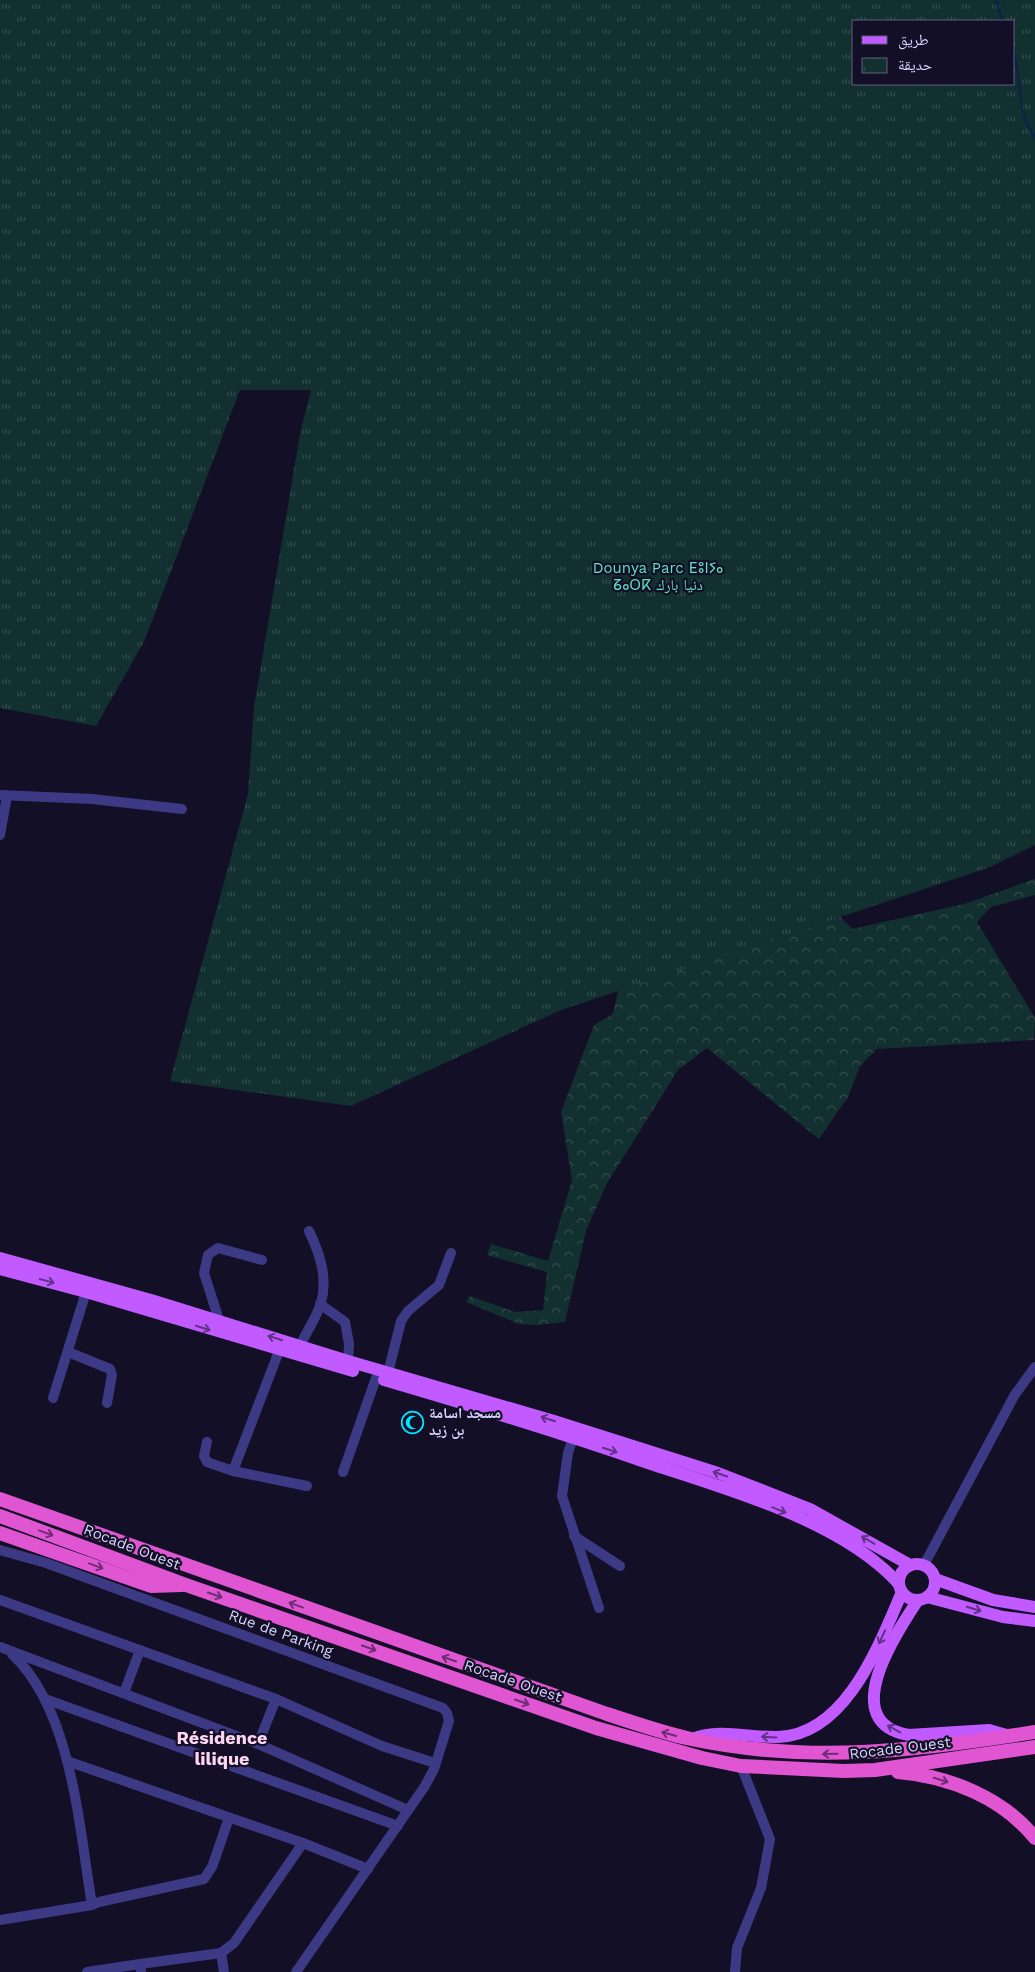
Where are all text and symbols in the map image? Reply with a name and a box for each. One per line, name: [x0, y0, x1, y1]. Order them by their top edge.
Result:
legend: [852, 20, 1015, 85]
text: طريق: [898, 31, 929, 50]
text: حديقة: [898, 56, 933, 74]
park label: Dounya Parc ⴹⵓⵏⵢⴰ ⵒⴰⵔⴽ دنيا بارك: [593, 559, 723, 594]
one-way arrow: [39, 1277, 55, 1287]
one-way arrow: [194, 1323, 210, 1333]
one-way arrow: [267, 1333, 283, 1343]
place label: مسجد اسامة بن زيد: [429, 1404, 501, 1439]
mosque icon: مسجد اسامة بن زيد: [401, 1410, 425, 1434]
one-way arrow: [541, 1414, 557, 1424]
one-way arrow: [602, 1446, 617, 1455]
one-way arrow: [712, 1469, 728, 1478]
one-way arrow: [771, 1506, 787, 1515]
street label: Rocade Ouest: [81, 1520, 184, 1574]
one-way arrow: [38, 1529, 53, 1538]
one-way arrow: [861, 1535, 875, 1545]
one-way arrow: [87, 1562, 103, 1571]
one-way arrow: [207, 1591, 222, 1600]
one-way arrow: [289, 1600, 304, 1609]
one-way arrow: [965, 1605, 981, 1614]
street label: Rue de Parking: [226, 1606, 336, 1660]
one-way arrow: [877, 1629, 887, 1644]
one-way arrow: [360, 1644, 376, 1653]
one-way arrow: [442, 1654, 458, 1663]
street label: Rocade Ouest: [462, 1656, 565, 1706]
one-way arrow: [514, 1697, 530, 1707]
one-way arrow: [886, 1724, 901, 1734]
district label: Résidence lilique: [176, 1727, 268, 1769]
one-way arrow: [662, 1728, 678, 1738]
one-way arrow: [761, 1732, 777, 1741]
street label: Rocade Ouest: [848, 1733, 952, 1763]
one-way arrow: [822, 1749, 838, 1759]
one-way arrow: [932, 1775, 948, 1785]

